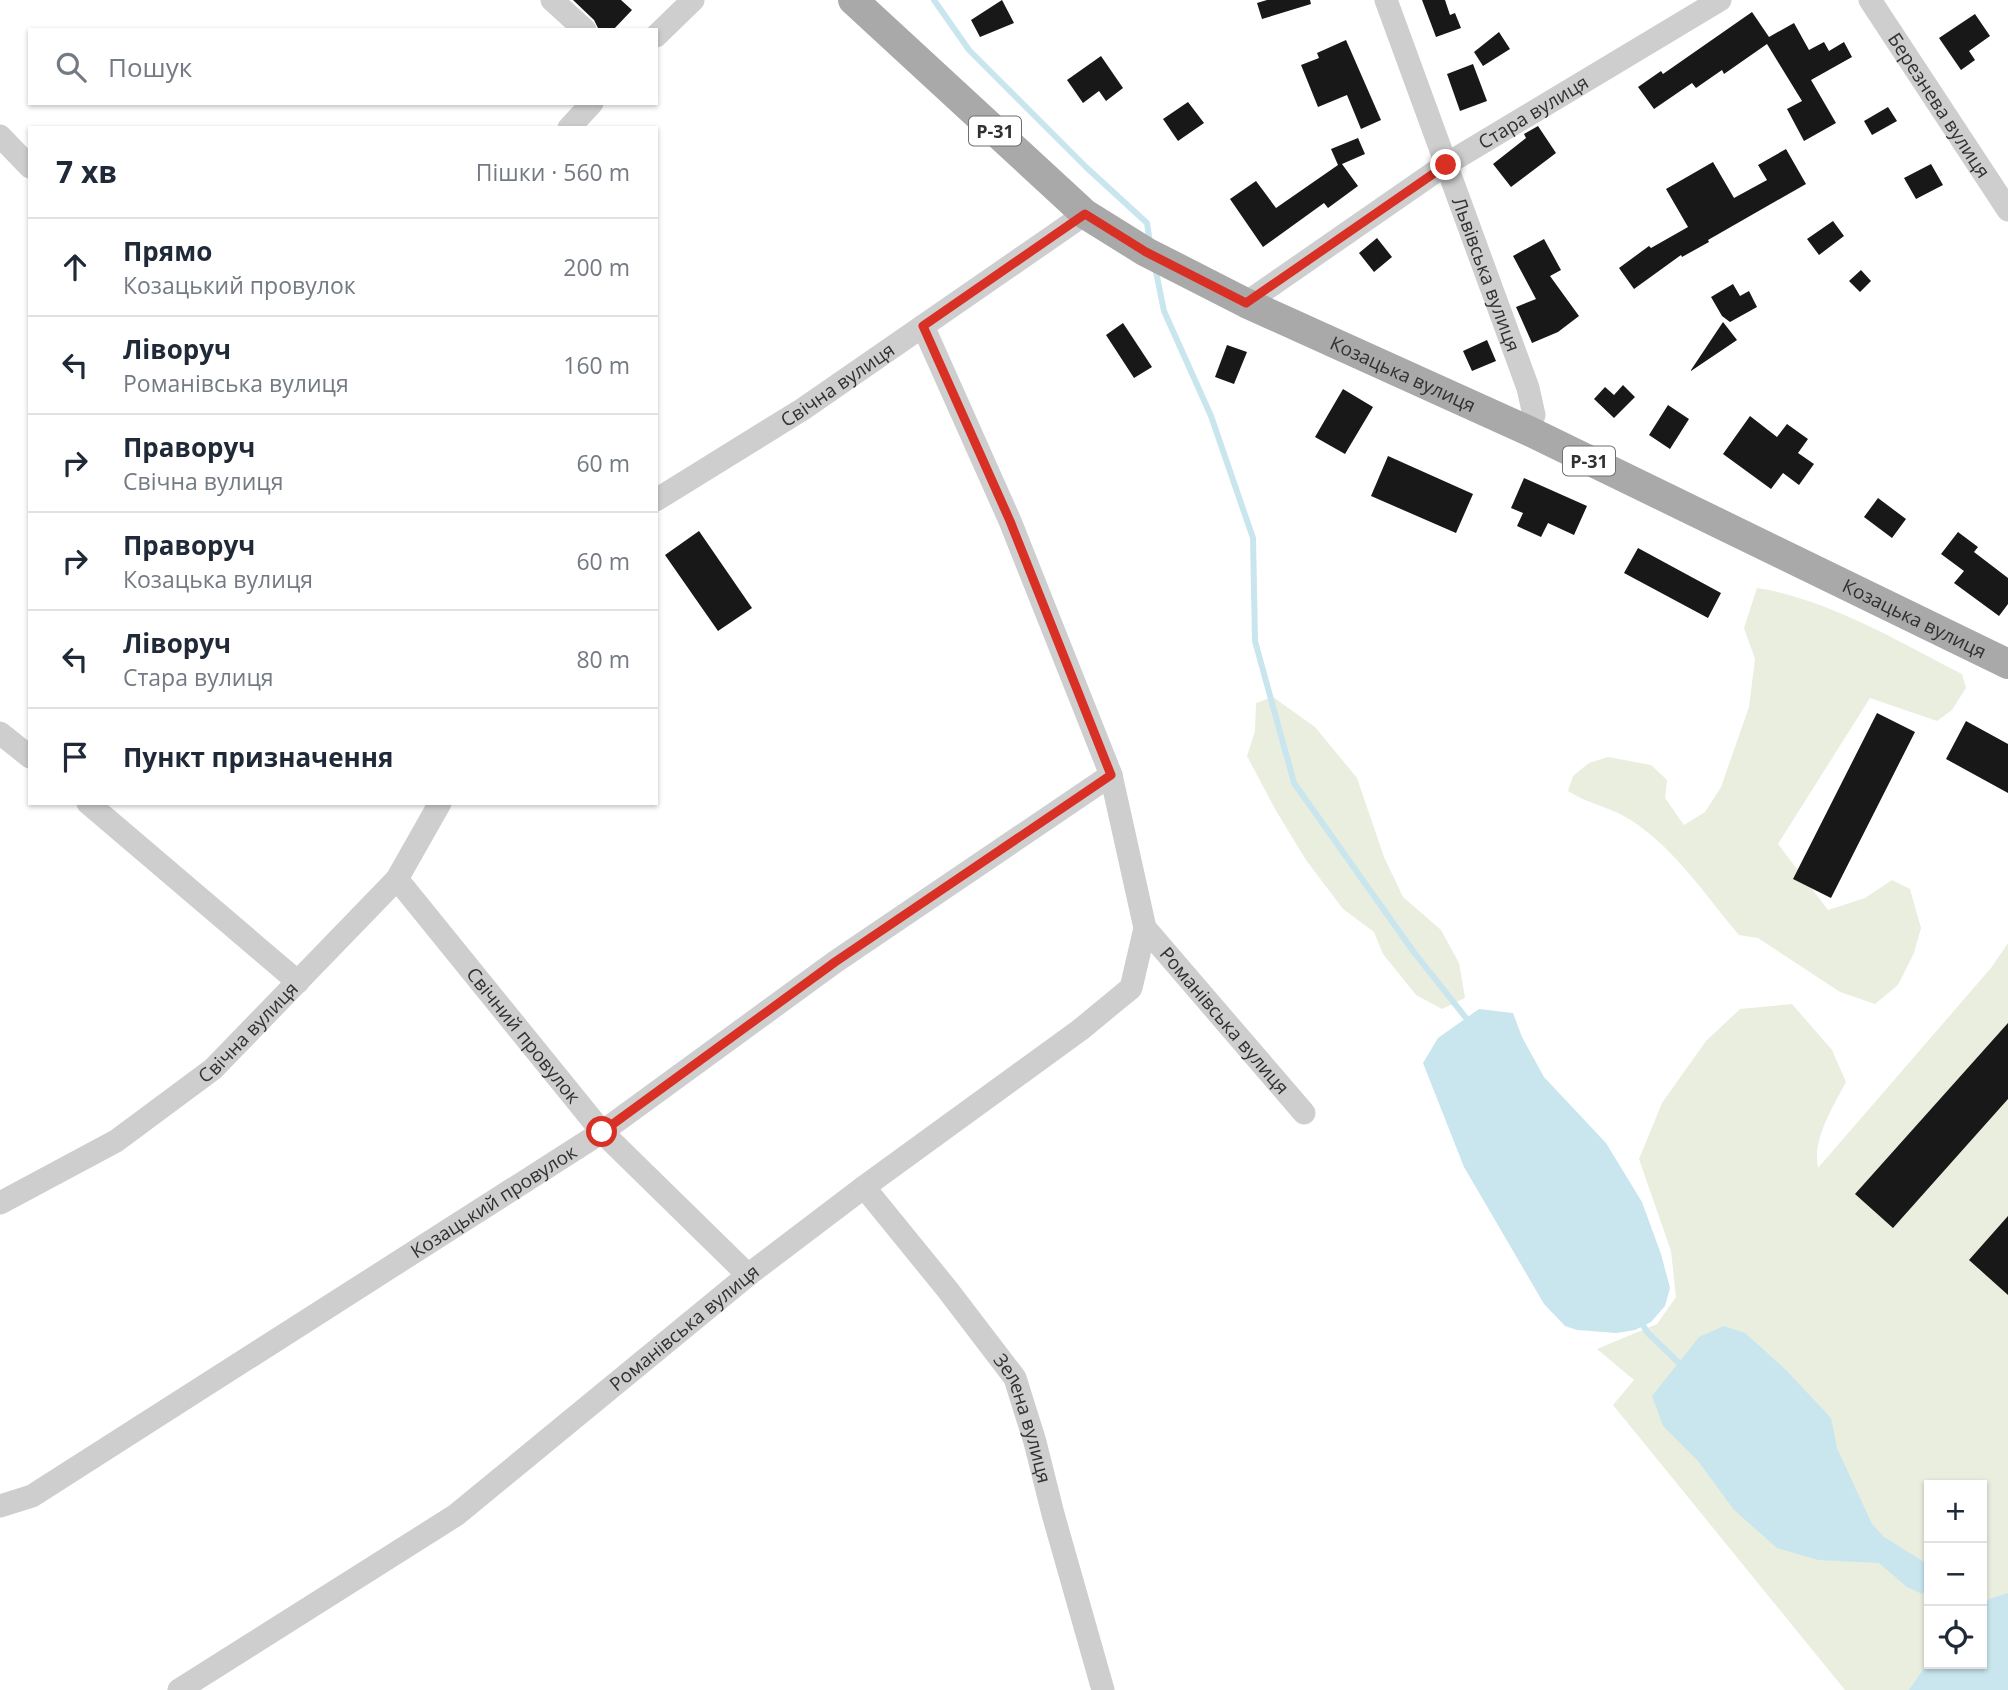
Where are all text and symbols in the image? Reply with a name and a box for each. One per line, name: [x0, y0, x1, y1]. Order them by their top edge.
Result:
search box: [28, 28, 658, 105]
street label: Березнева вулиця: [1882, 28, 1996, 183]
icon: search: [52, 48, 90, 86]
text: Пошук: [108, 49, 192, 85]
street label: Стара вулиця: [1473, 69, 1593, 155]
road number: Р-31: [969, 116, 1021, 146]
route end: [1430, 149, 1461, 180]
text: 7 хв: [56, 151, 117, 192]
text: Пішки · 560 m: [476, 156, 630, 188]
street label: Львівська вулиця: [1446, 193, 1527, 355]
text: Прямо: [123, 233, 212, 269]
icon: ahead: [56, 248, 94, 286]
text: 200 m: [563, 251, 630, 283]
text: Козацький провулок: [123, 269, 356, 301]
street label: Козацька вулиця: [1326, 330, 1480, 418]
text: Ліворуч: [123, 331, 231, 367]
street label: Свічна вулиця: [776, 337, 900, 433]
icon: left: [56, 346, 94, 384]
text: 160 m: [563, 349, 630, 381]
text: Романівська вулиця: [123, 367, 349, 399]
text: Праворуч: [123, 429, 255, 465]
icon: right: [56, 444, 94, 482]
text: 60 m: [576, 447, 630, 479]
road number: Р-31: [1563, 447, 1615, 476]
text: Свічна вулиця: [123, 465, 283, 497]
text: Праворуч: [123, 527, 255, 563]
icon: right: [56, 542, 94, 580]
text: 60 m: [576, 545, 630, 577]
text: Козацька вулиця: [123, 563, 313, 595]
street label: Козацька вулиця: [1838, 572, 1991, 665]
text: Ліворуч: [123, 625, 231, 661]
icon: left: [56, 640, 94, 678]
text: 80 m: [576, 643, 630, 675]
text: Стара вулиця: [123, 661, 274, 693]
icon: arrive: [56, 738, 94, 776]
text: Пункт призначення: [123, 739, 393, 775]
street label: Романівська вулиця: [1154, 941, 1295, 1100]
street label: Свічний провулок: [461, 962, 587, 1109]
street label: Свічна вулиця: [193, 976, 304, 1089]
route start: [586, 1116, 617, 1147]
street label: Козацький провулок: [405, 1139, 582, 1264]
street label: Романівська вулиця: [604, 1258, 764, 1397]
street label: Зелена вулиця: [988, 1348, 1058, 1486]
map controls: [1924, 1480, 1987, 1669]
button: +: [1924, 1480, 1987, 1543]
button: −: [1924, 1543, 1987, 1606]
button: locate: [1924, 1606, 1987, 1669]

